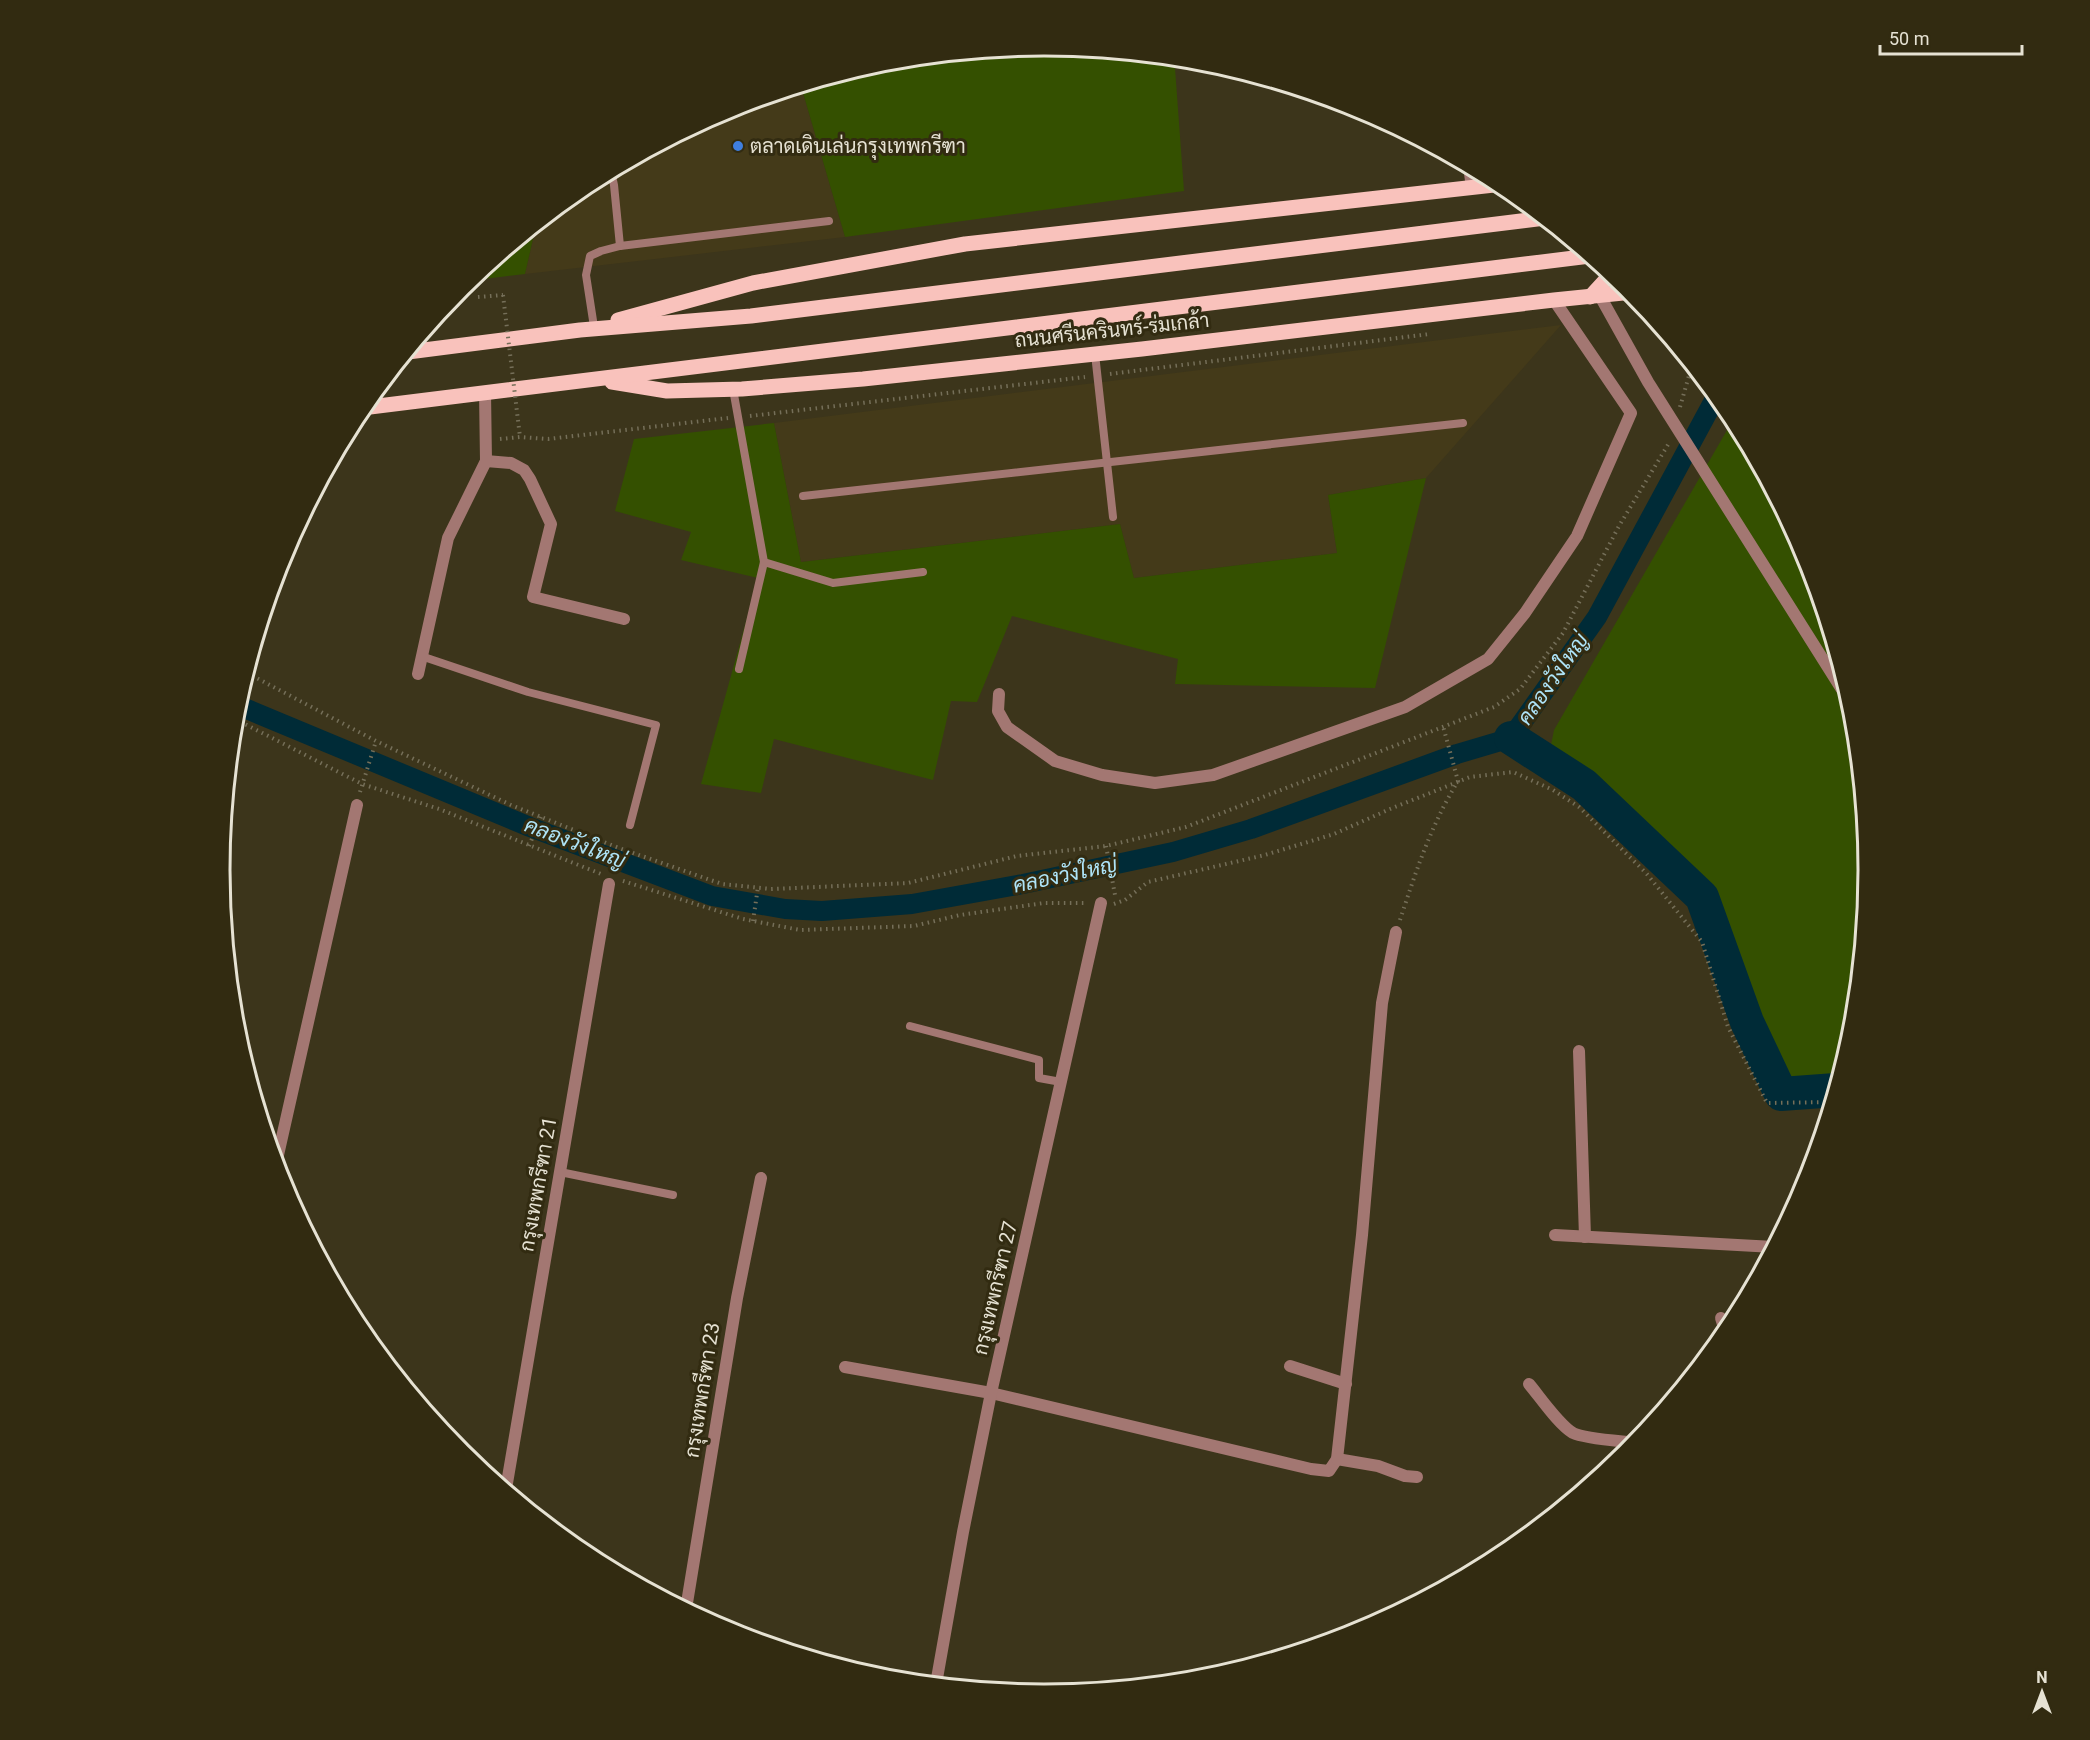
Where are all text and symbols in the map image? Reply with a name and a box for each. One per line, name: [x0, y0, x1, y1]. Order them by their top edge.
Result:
scale bar: [1880, 18, 2022, 56]
text: 50 m: [1889, 28, 1929, 49]
place label: ตลาดเดินเล่นกรุงเทพกรีฑา: [750, 133, 966, 160]
marker: ตลาดเดินเล่นกรุงเทพกรีฑา: [731, 139, 745, 153]
street label: ถนนศรีนครินทร์-ร่มเกล้า: [1013, 306, 1210, 352]
water label: คลองวังใหญ่: [1512, 627, 1594, 729]
water label: คลองวังใหญ่: [521, 812, 630, 874]
water label: คลองวังใหญ่: [1010, 851, 1120, 898]
street label: กรุงเทพกรีฑา 21: [513, 1115, 564, 1254]
street label: กรุงเทพกรีฑา 27: [967, 1219, 1024, 1358]
street label: กรุงเทพกรีฑา 23: [678, 1321, 727, 1460]
north arrow: [2012, 1662, 2072, 1722]
text: N: [2036, 1668, 2048, 1687]

